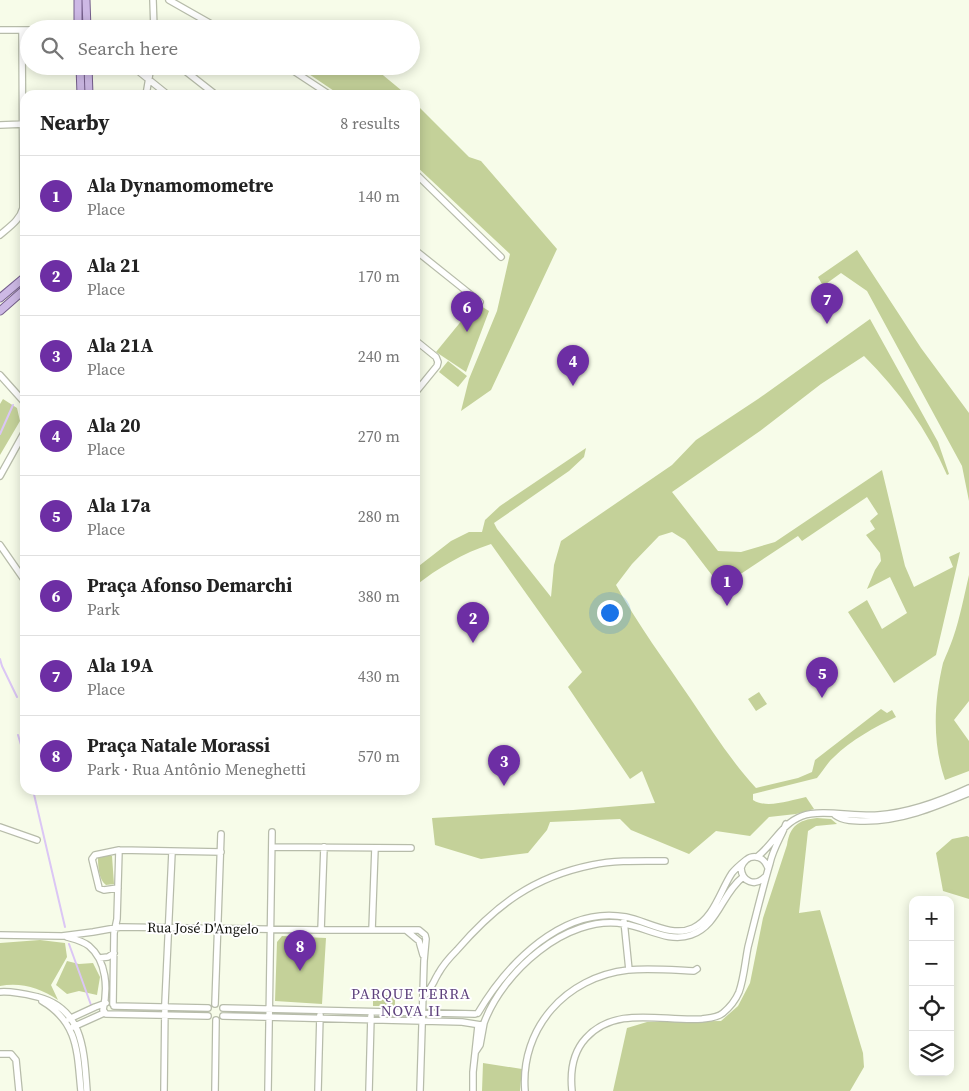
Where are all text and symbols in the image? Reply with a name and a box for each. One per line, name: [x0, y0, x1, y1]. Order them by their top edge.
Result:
search box: [20, 20, 420, 75]
icon: search: [38, 34, 66, 62]
text: Search here: [78, 35, 178, 61]
text: Nearby: [40, 108, 110, 137]
text: 8 results: [340, 112, 400, 134]
text: Ala Dynamomometre: [87, 172, 273, 198]
text: 1: [52, 185, 60, 207]
text: 140 m: [358, 185, 400, 207]
text: Place: [87, 198, 125, 220]
text: Ala 21: [87, 252, 141, 278]
text: 2: [52, 265, 60, 287]
text: 170 m: [358, 265, 400, 287]
text: Place: [87, 278, 125, 300]
pin: 7: [811, 283, 843, 324]
pin: 6: [451, 291, 483, 332]
text: Ala 21A: [87, 332, 153, 358]
text: 3: [52, 345, 60, 367]
text: 240 m: [358, 345, 400, 367]
pin: 4: [557, 345, 589, 386]
text: Place: [87, 358, 125, 380]
text: Ala 20: [87, 412, 141, 438]
text: 4: [52, 425, 60, 447]
text: 270 m: [358, 425, 400, 447]
text: Place: [87, 438, 125, 460]
text: Ala 17a: [87, 492, 151, 518]
text: 5: [52, 505, 60, 527]
text: 280 m: [358, 505, 400, 527]
text: Place: [87, 518, 125, 540]
pin: 1: [711, 565, 743, 606]
text: Praça Afonso Demarchi: [87, 572, 292, 598]
text: 6: [52, 585, 60, 607]
text: 380 m: [358, 585, 400, 607]
text: Park: [87, 598, 120, 620]
your location: [597, 600, 623, 626]
pin: 2: [457, 602, 489, 643]
text: Ala 19A: [87, 652, 153, 678]
pin: 5: [806, 657, 838, 698]
text: 7: [52, 665, 60, 687]
text: 430 m: [358, 665, 400, 687]
text: Place: [87, 678, 125, 700]
text: Praça Natale Morassi: [87, 732, 270, 758]
text: 8: [52, 745, 60, 767]
text: 570 m: [358, 745, 400, 767]
pin: 3: [488, 745, 520, 786]
text: Park · Rua Antônio Meneghetti: [87, 758, 306, 780]
map controls: [909, 896, 954, 1076]
button: +: [909, 896, 954, 941]
street label: Rua José D'Angelo: [147, 917, 259, 939]
pin: 8: [284, 930, 316, 971]
button: −: [909, 941, 954, 986]
district label: PARQUE TERRA NOVA II: [351, 983, 471, 1021]
button: locate: [909, 986, 954, 1031]
button: layers: [909, 1031, 954, 1076]

